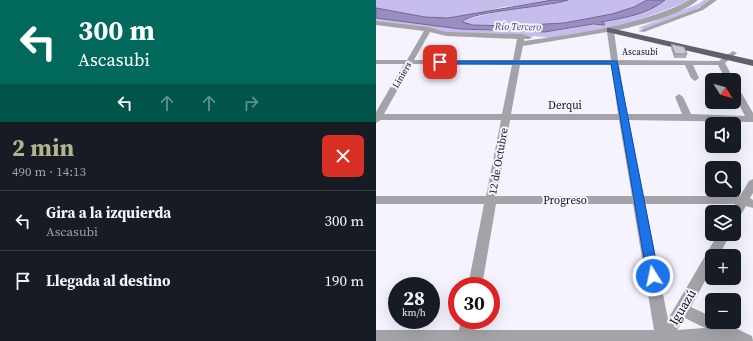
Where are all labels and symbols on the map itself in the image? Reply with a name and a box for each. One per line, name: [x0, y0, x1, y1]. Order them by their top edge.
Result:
water label: Río Tercero: [494, 20, 541, 33]
pin: [423, 45, 457, 79]
street label: Ascasubi: [622, 46, 658, 58]
street label: Liniers: [390, 60, 414, 90]
north arrow: [705, 73, 741, 109]
street label: Derqui: [548, 98, 582, 113]
street label: 12 de Octubre: [485, 126, 512, 196]
street label: Progreso: [543, 193, 587, 208]
position arrow: [632, 255, 674, 297]
speed limit sign: 30: [448, 277, 500, 329]
street label: Iguazú: [665, 286, 700, 328]

